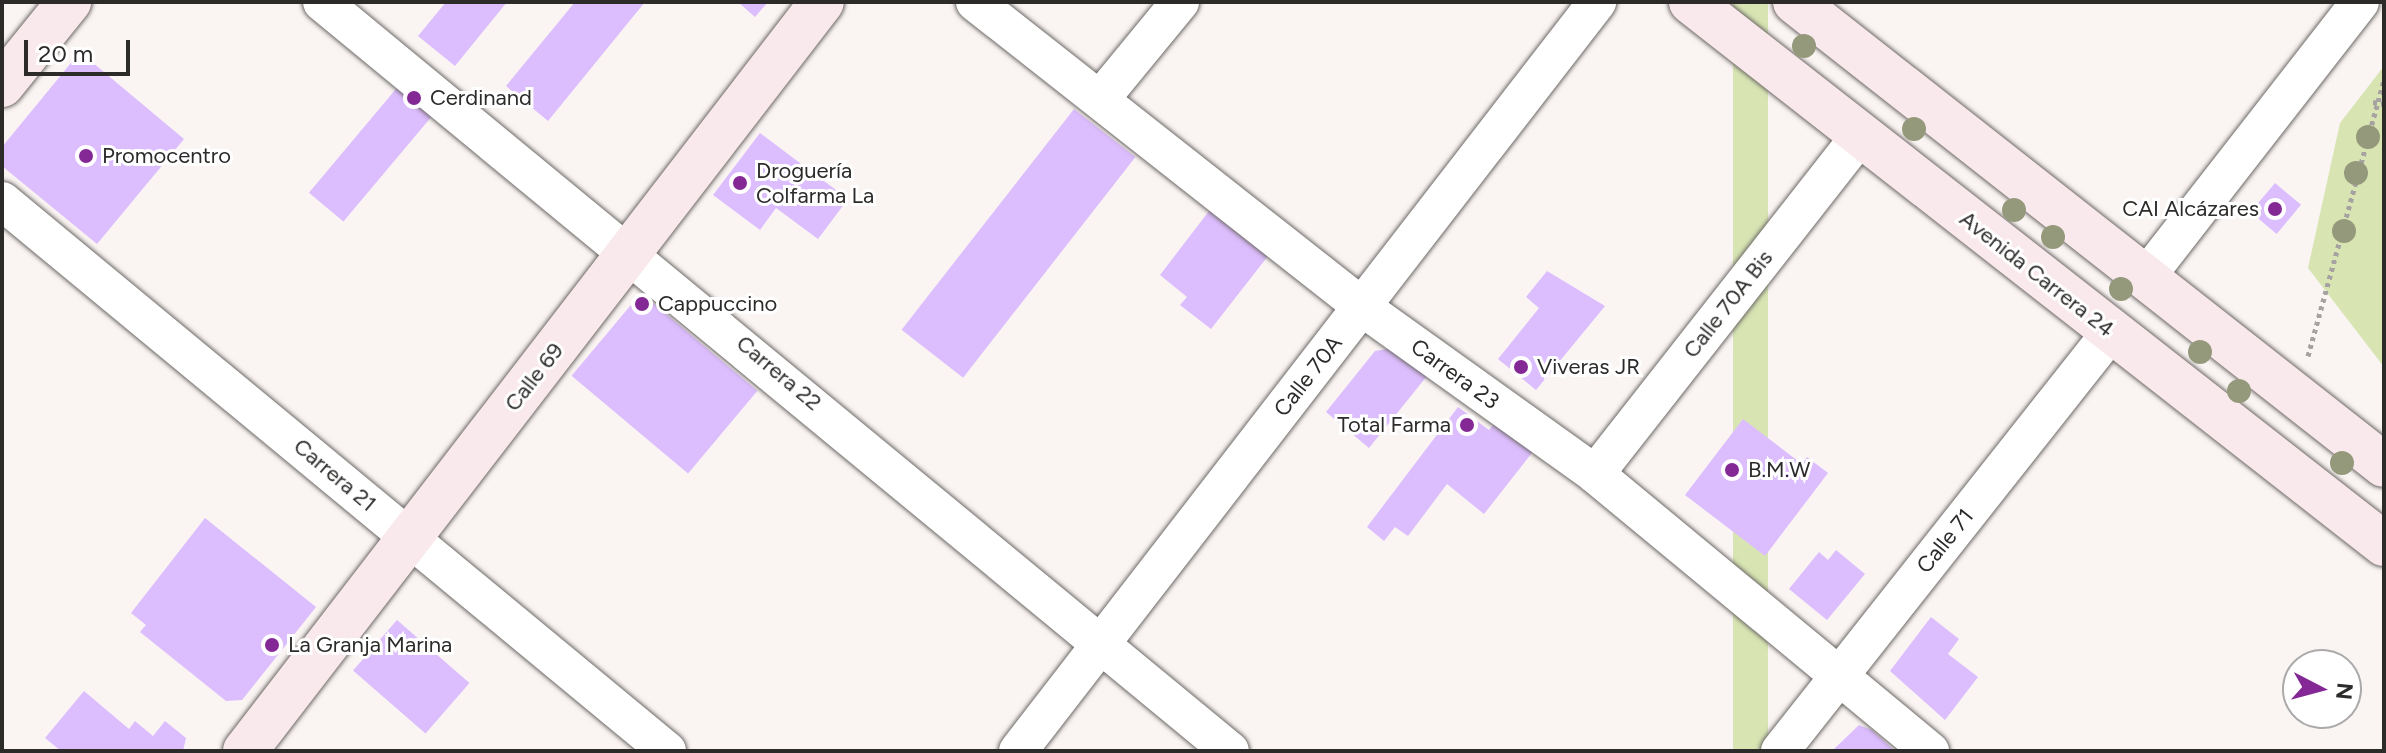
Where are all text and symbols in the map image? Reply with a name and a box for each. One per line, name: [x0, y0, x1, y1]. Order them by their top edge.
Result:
scale bar: [28, 24, 134, 74]
text: 20 m: [38, 39, 93, 68]
place label: Cerdinand: [430, 85, 532, 111]
marker: Cerdinand: [405, 89, 423, 107]
place label: Promocentro: [102, 143, 231, 169]
marker: Promocentro: [77, 147, 95, 165]
place label: Droguería Colfarma La: [756, 157, 874, 208]
marker: Droguería Colfarma La: [731, 174, 749, 192]
place label: CAI Alcázares: [2122, 196, 2259, 222]
marker: CAI Alcázares: [2266, 200, 2284, 218]
street label: Avenida Carrera 24: [1954, 205, 2120, 343]
street label: Calle 70A Bis: [1678, 245, 1778, 363]
place label: Cappuccino: [658, 291, 777, 317]
marker: Cappuccino: [633, 295, 651, 313]
street label: Carrera 22: [731, 330, 827, 416]
street label: Calle 70A: [1268, 330, 1348, 422]
street label: Carrera 23: [1406, 333, 1504, 415]
street label: Calle 69: [499, 338, 569, 416]
place label: Viveras JR: [1537, 354, 1640, 380]
marker: Viveras JR: [1512, 358, 1530, 376]
place label: Total Farma: [1337, 412, 1451, 438]
marker: Total Farma: [1458, 416, 1476, 434]
street label: Carrera 21: [288, 433, 382, 517]
place label: B.M.W: [1748, 457, 1810, 483]
marker: B.M.W: [1723, 461, 1741, 479]
street label: Calle 71: [1911, 504, 1979, 578]
place label: La Granja Marina: [288, 632, 452, 658]
marker: La Granja Marina: [263, 636, 281, 654]
north arrow: [2282, 649, 2362, 729]
text: N: [2330, 681, 2359, 701]

